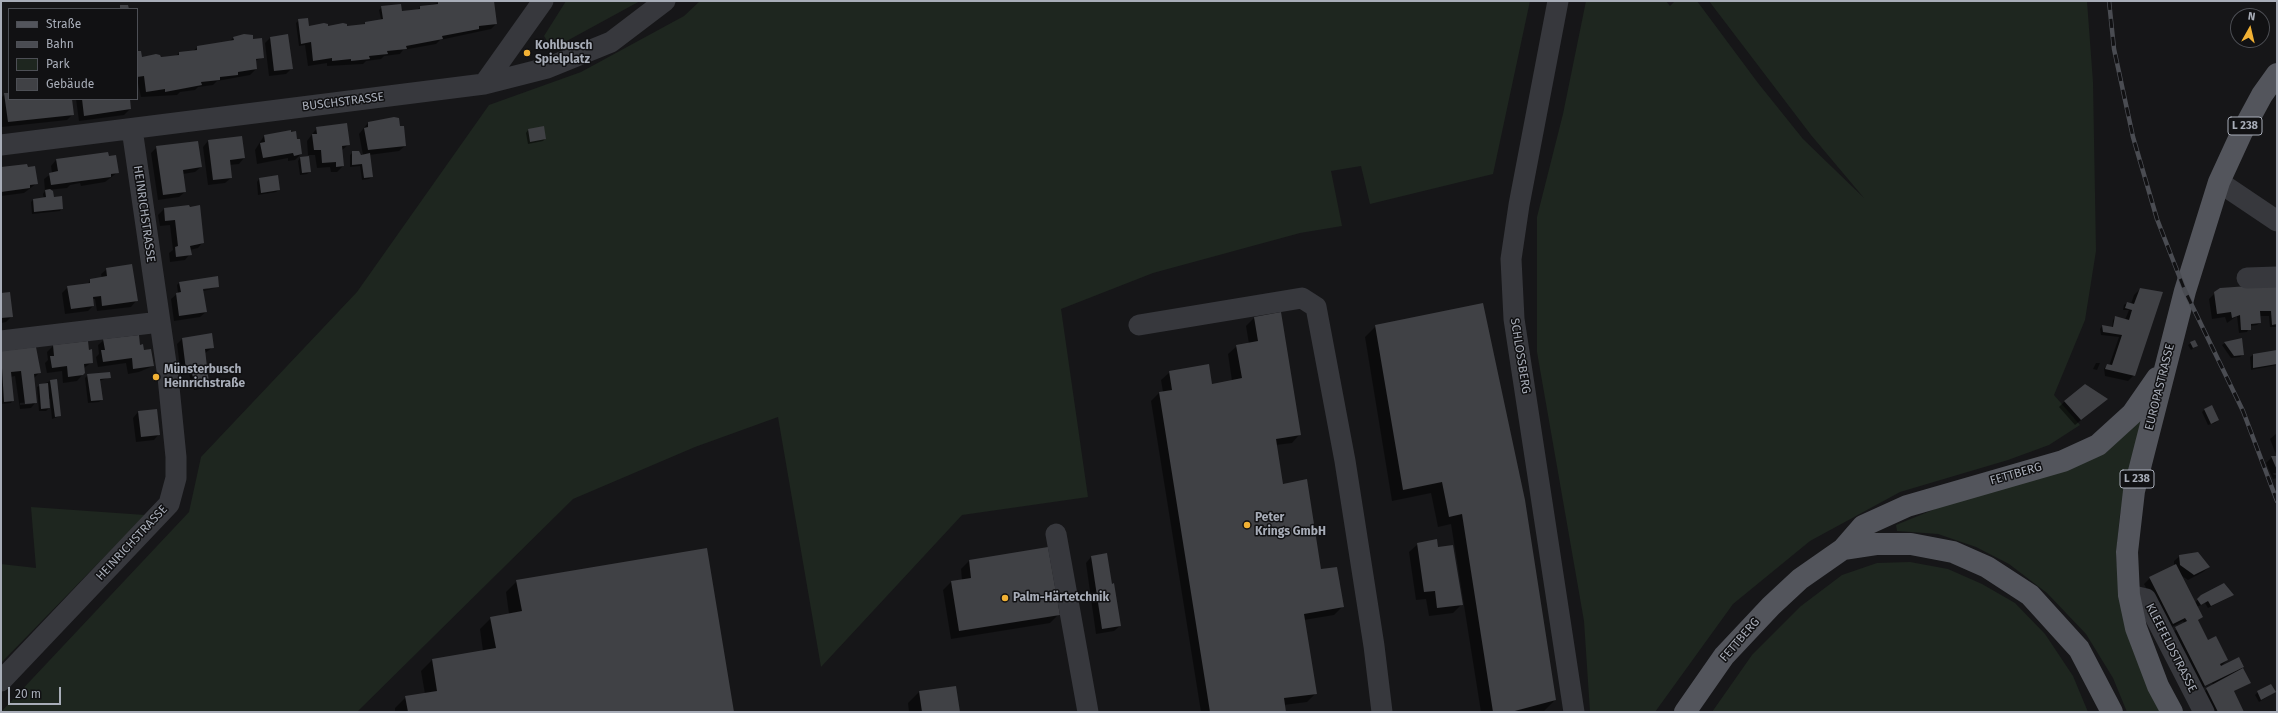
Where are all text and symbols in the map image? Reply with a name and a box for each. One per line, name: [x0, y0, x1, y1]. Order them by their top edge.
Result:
legend: [8, 8, 138, 100]
north arrow: [2230, 8, 2270, 48]
text: N: [2247, 10, 2256, 24]
text: Straße: [46, 17, 81, 31]
text: Bahn: [46, 37, 74, 51]
place label: Kohlbusch Spielplatz: [535, 39, 592, 67]
marker: Kohlbusch Spielplatz: [522, 48, 532, 58]
text: Park: [46, 57, 70, 71]
text: Gebäude: [46, 77, 94, 91]
street label: BUSCHSTRASSE: [301, 90, 385, 114]
road number: L 238: [2228, 117, 2262, 135]
street label: HEINRICHSTRASSE: [130, 164, 158, 264]
street label: SCHLOSSBERG: [1507, 317, 1533, 395]
street label: EUROPASTRASSE: [2142, 342, 2178, 432]
place label: Münsterbusch Heinrichstraße: [164, 363, 245, 391]
marker: Münsterbusch Heinrichstraße: [151, 372, 161, 382]
street label: FETTBERG: [1988, 460, 2044, 488]
road number: L 238: [2120, 470, 2154, 488]
street label: HEINRICHSTRASSE: [93, 502, 171, 584]
place label: Peter Krings GmbH: [1255, 511, 1326, 539]
marker: Peter Krings GmbH: [1242, 520, 1252, 530]
place label: Palm-Härtetchnik: [1013, 591, 1109, 605]
marker: Palm-Härtetchnik: [1000, 593, 1010, 603]
street label: KLEEFELDSTRASSE: [2142, 601, 2200, 695]
street label: FETTBERG: [1717, 615, 1763, 665]
scale bar: [10, 679, 63, 705]
text: 20 m: [15, 687, 41, 701]

